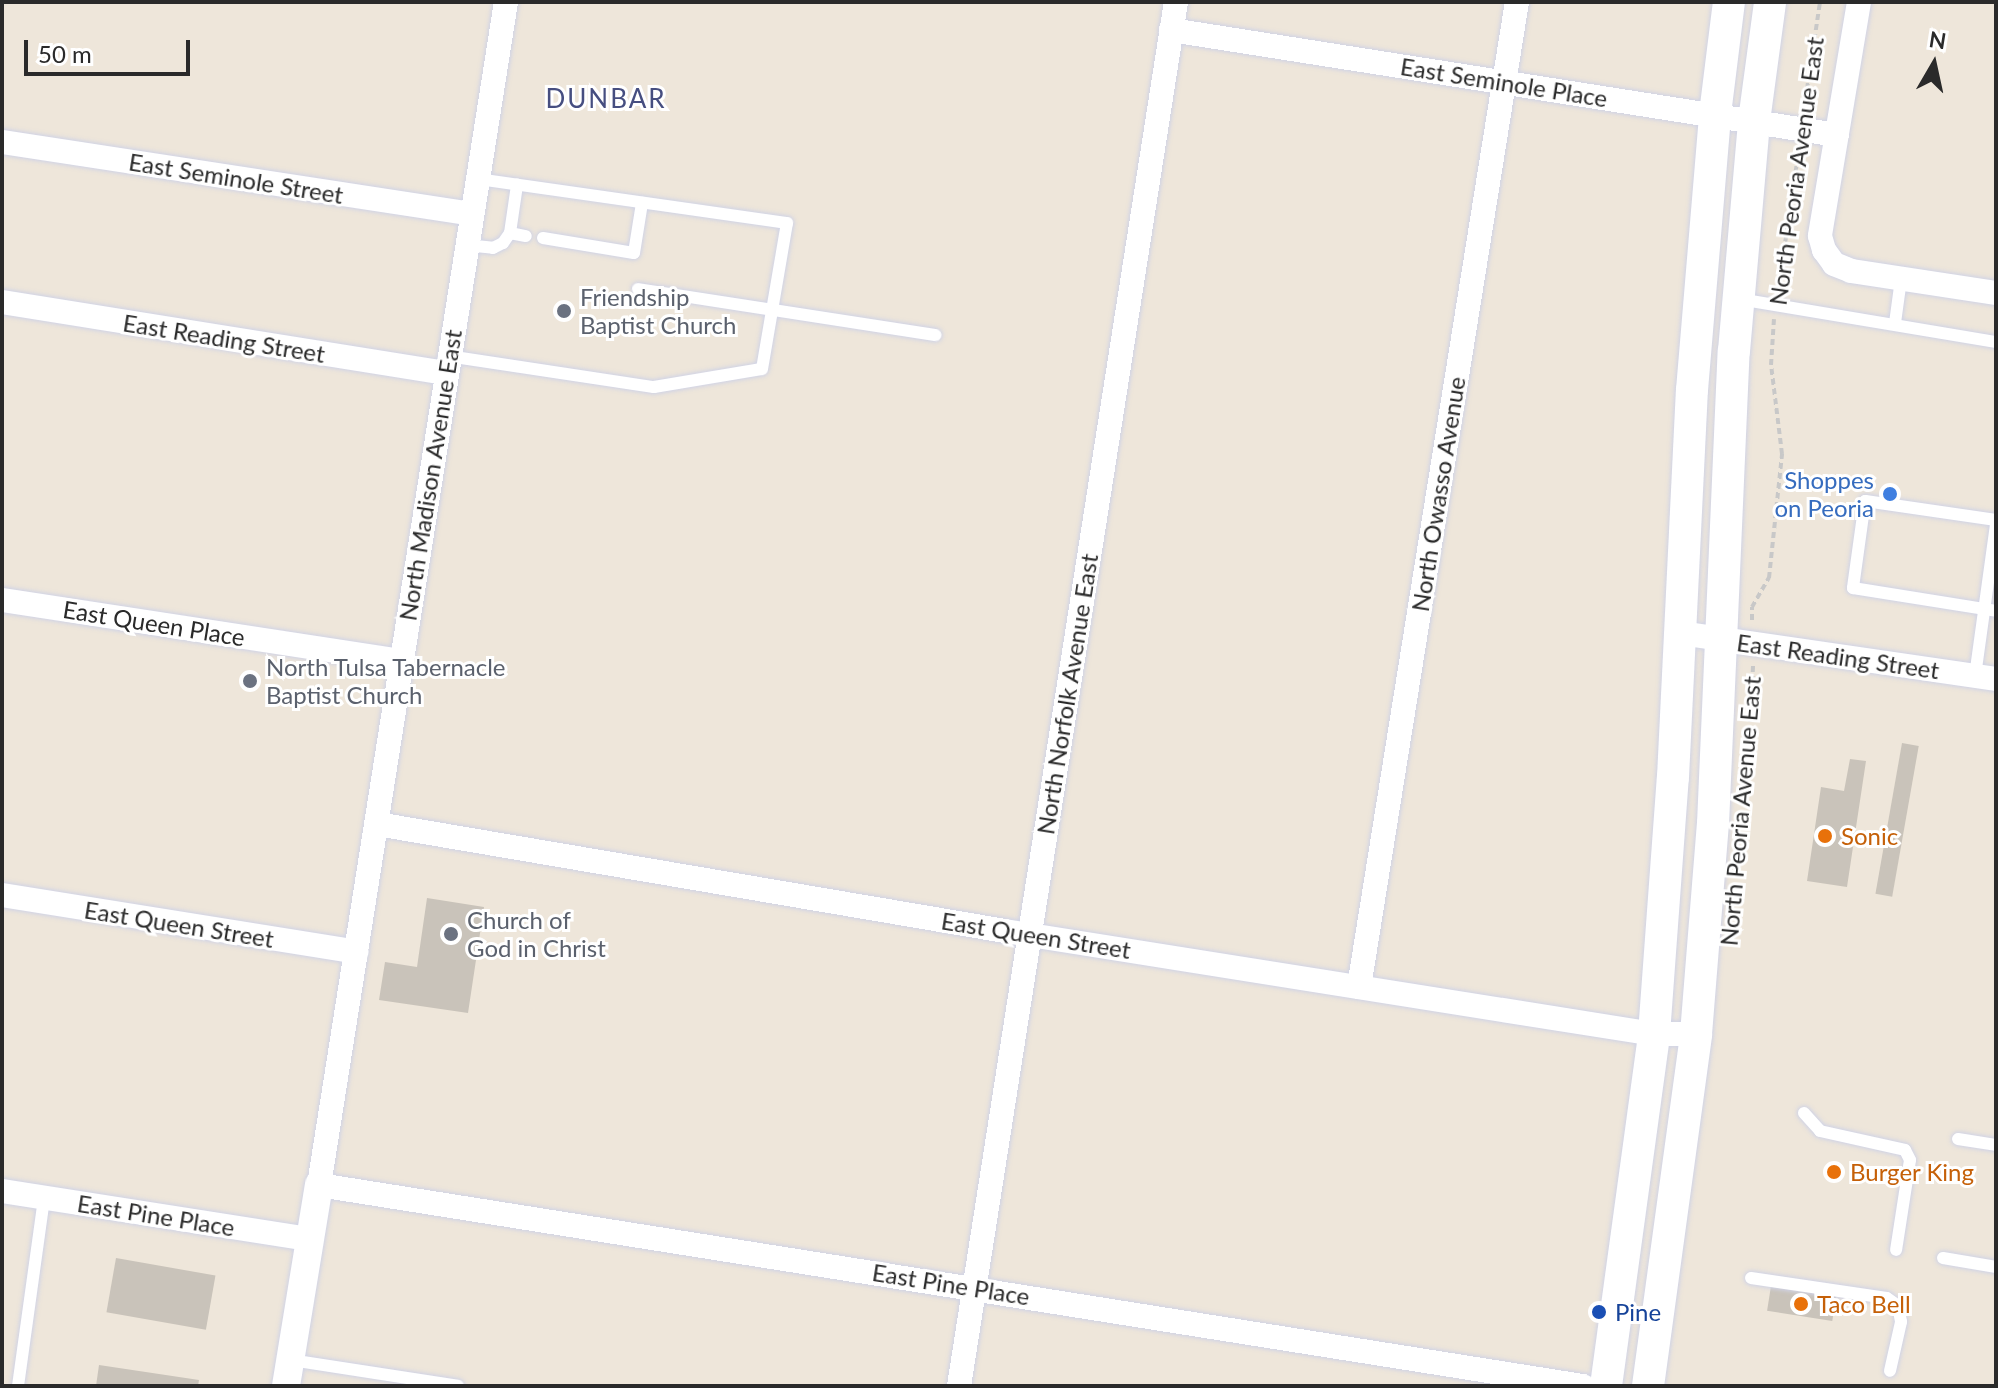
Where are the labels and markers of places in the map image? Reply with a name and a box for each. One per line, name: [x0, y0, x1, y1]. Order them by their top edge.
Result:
place label: Friendship Baptist Church: [580, 283, 736, 339]
marker: Friendship Baptist Church: [555, 302, 573, 320]
place label: Shoppes on Peoria: [1774, 466, 1874, 522]
marker: Shoppes on Peoria: [1881, 485, 1899, 503]
place label: North Tulsa Tabernacle Baptist Church: [266, 653, 507, 709]
marker: North Tulsa Tabernacle Baptist Church: [241, 672, 259, 690]
place label: Sonic: [1841, 822, 1898, 850]
marker: Sonic: [1816, 827, 1834, 845]
place label: Church of God in Christ: [467, 906, 606, 962]
marker: Church of God in Christ: [442, 925, 460, 943]
place label: Burger King: [1850, 1158, 1974, 1186]
marker: Burger King: [1825, 1163, 1843, 1181]
place label: Taco Bell: [1817, 1290, 1911, 1318]
marker: Taco Bell: [1792, 1295, 1810, 1313]
place label: Pine: [1615, 1298, 1661, 1326]
marker: Pine: [1590, 1303, 1608, 1321]

